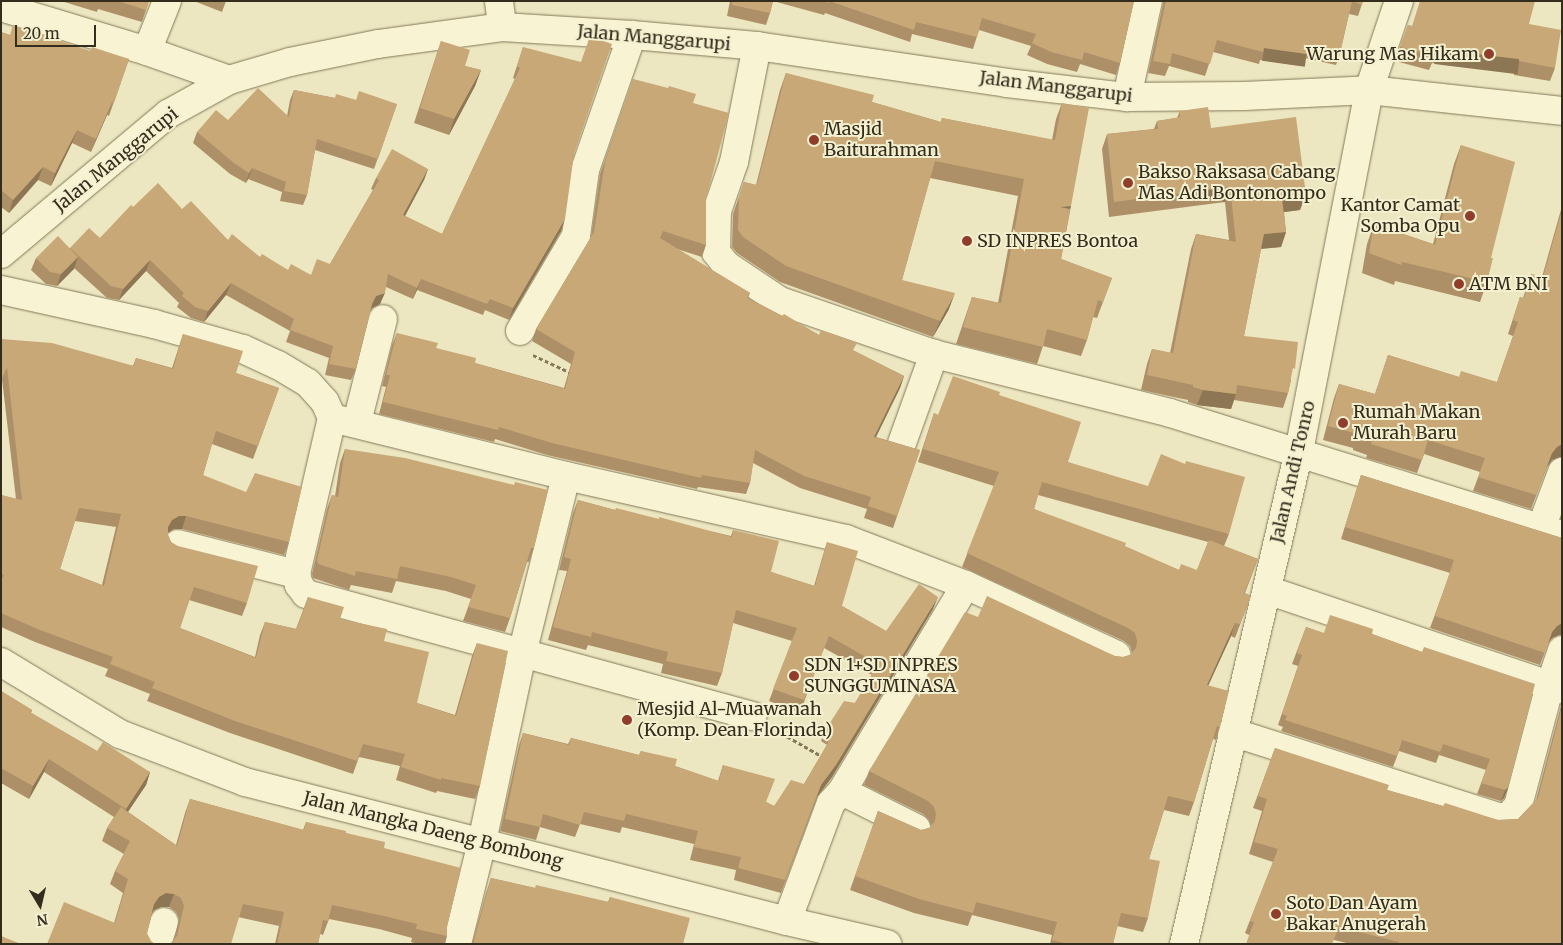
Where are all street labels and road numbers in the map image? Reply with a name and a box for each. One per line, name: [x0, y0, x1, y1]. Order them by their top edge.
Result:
street label: Jalan Manggarupi: [576, 21, 732, 55]
street label: Jalan Manggarupi: [978, 67, 1134, 107]
street label: Jalan Manggarupi: [49, 103, 183, 217]
street label: Jalan Andi Tonro: [1266, 399, 1320, 545]
street label: Jalan Mangka Daeng Bombong: [301, 787, 565, 873]

